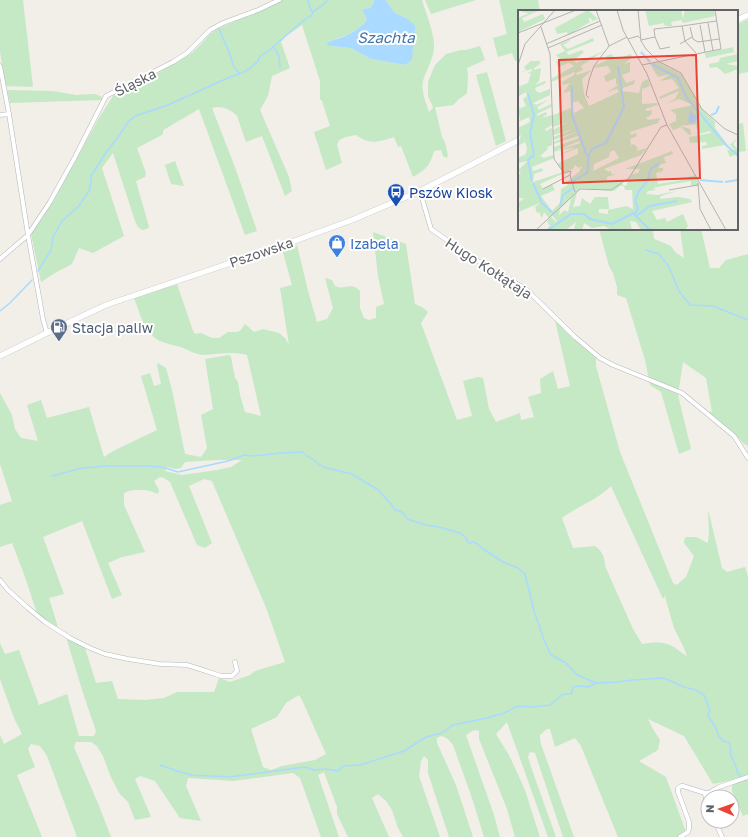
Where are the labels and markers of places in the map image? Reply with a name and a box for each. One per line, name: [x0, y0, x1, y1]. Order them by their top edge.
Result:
bus stop icon: Pszów Kiosk: [386, 182, 406, 207]
place label: Pszów Kiosk: [409, 184, 493, 201]
shop icon: Izabela: [327, 233, 347, 258]
place label: Izabela: [350, 235, 399, 252]
fuel station icon: Stacja paliw: [49, 317, 69, 342]
place label: Stacja paliw: [72, 319, 153, 336]

